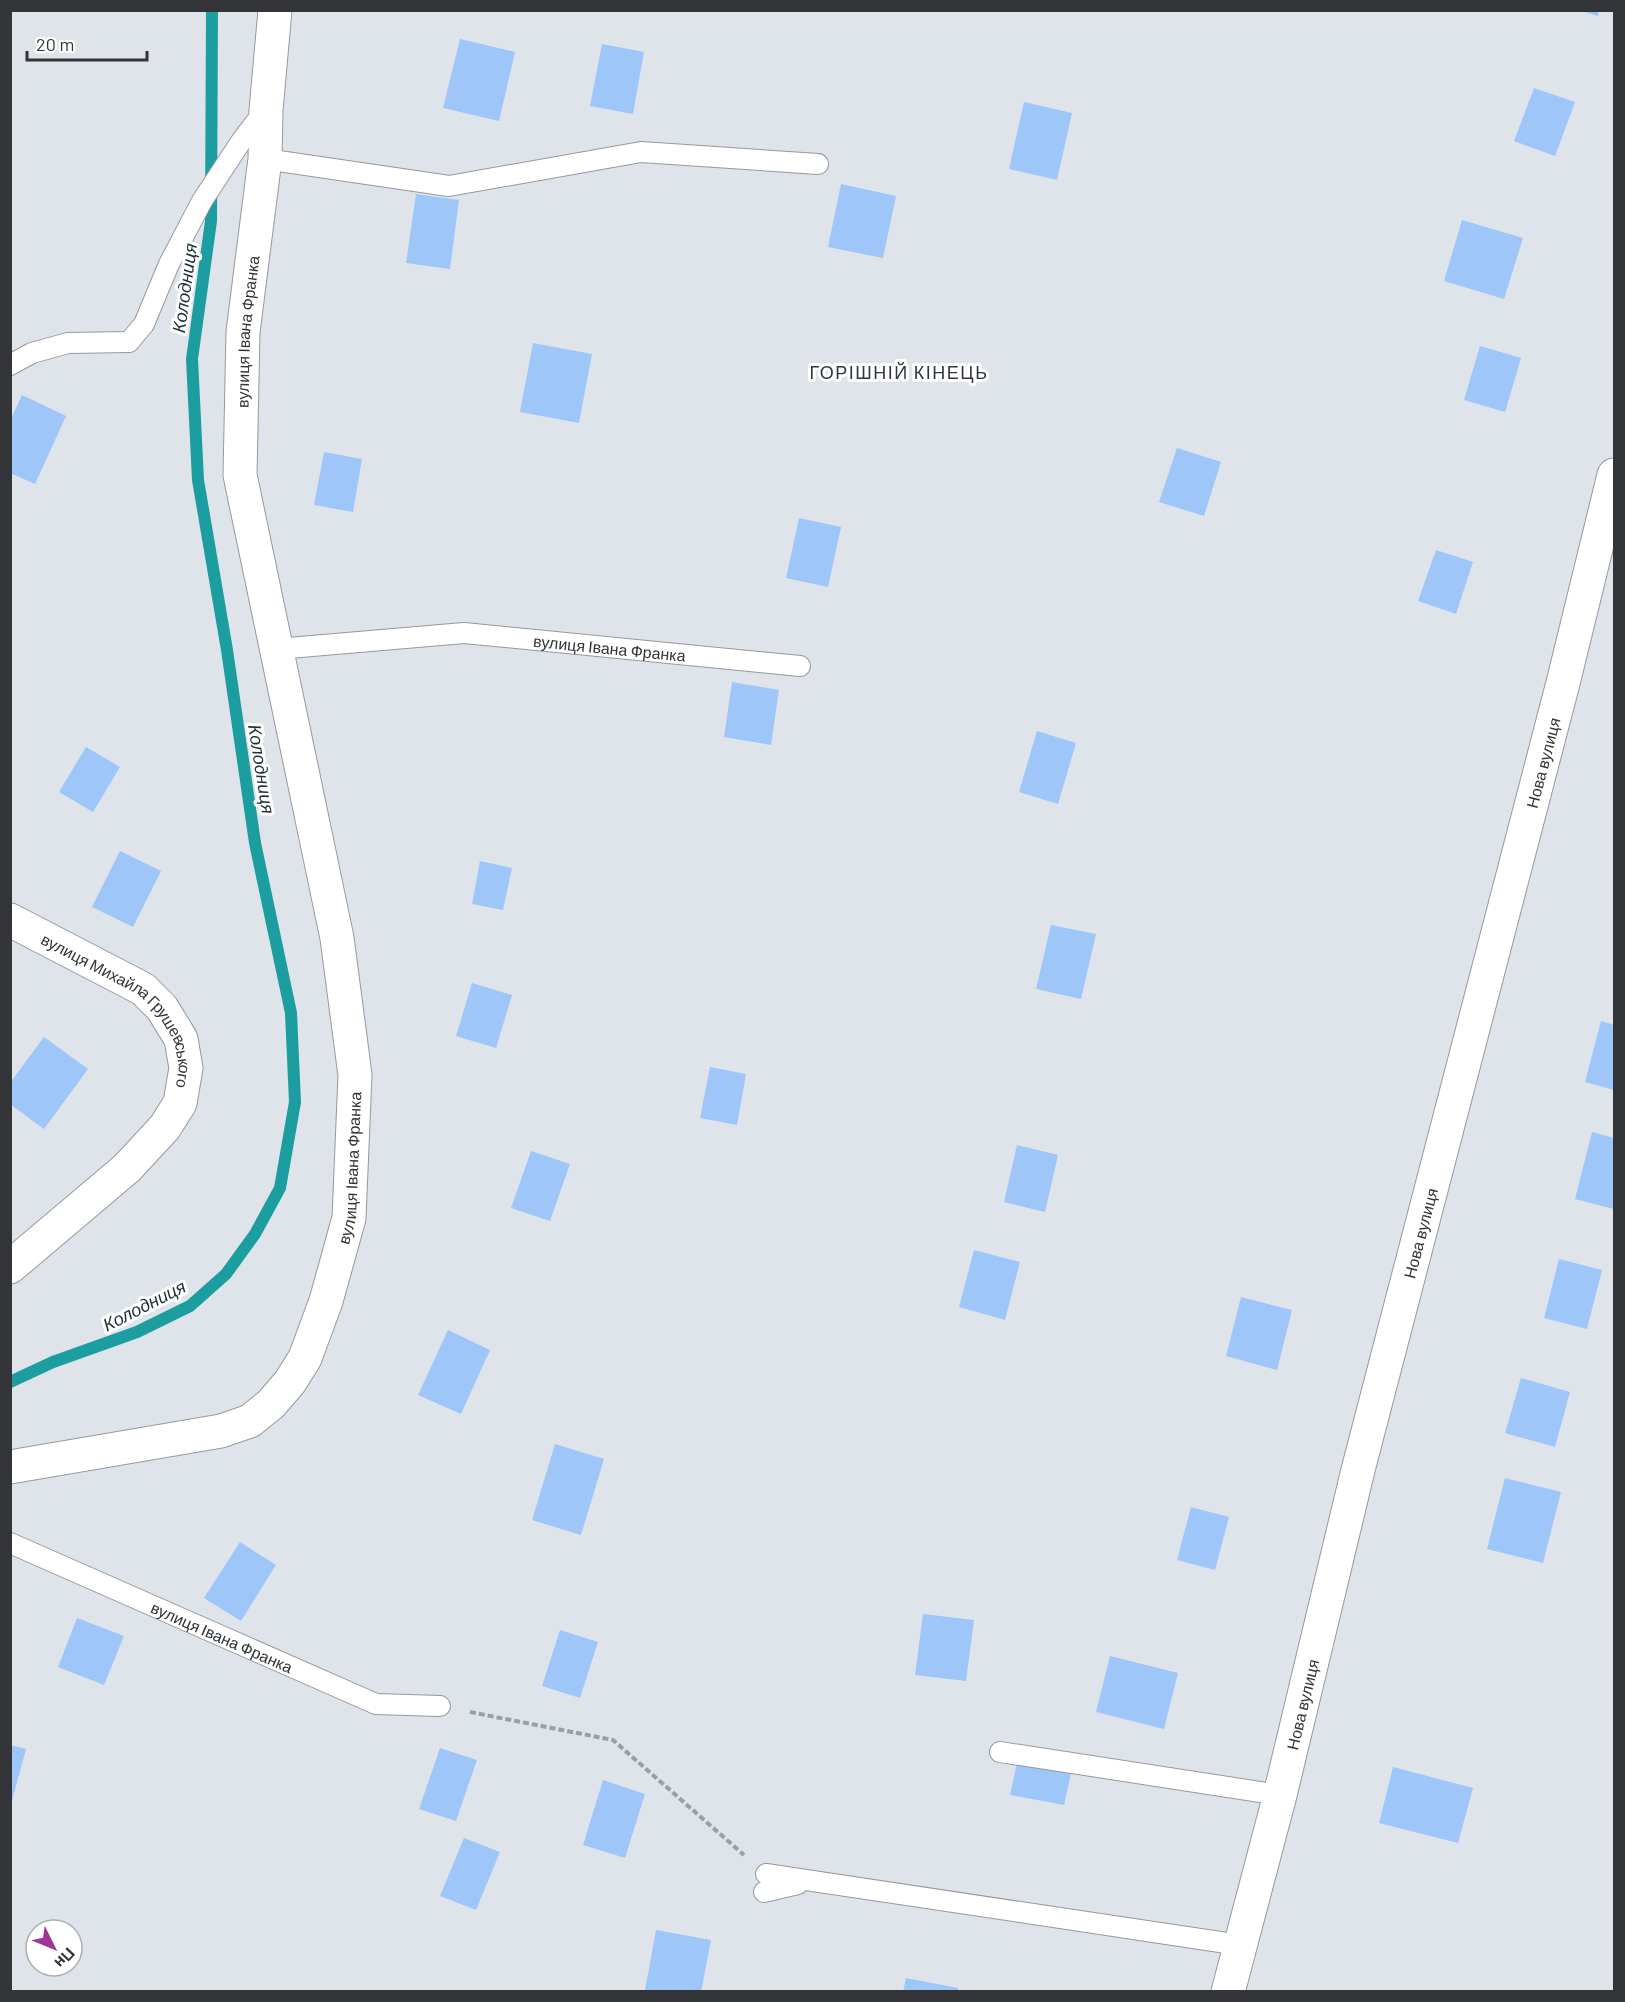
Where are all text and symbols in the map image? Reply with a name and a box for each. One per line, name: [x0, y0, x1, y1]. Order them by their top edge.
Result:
scale bar: [27, 24, 147, 62]
text: 20 m: [36, 33, 74, 55]
water label: Колодниця: [167, 241, 201, 334]
street label: вулиця Івана Франка: [232, 254, 262, 408]
district label: ГОРІШНІЙ КІНЕЦЬ: [810, 361, 988, 383]
street label: вулиця Івана Франка: [533, 630, 687, 664]
street label: Нова вулиця: [1521, 715, 1563, 810]
water label: Колодниця: [244, 723, 280, 816]
street label: вулиця Михайла Грушевського: [39, 929, 196, 1090]
street label: вулиця Івана Франка: [333, 1091, 364, 1246]
street label: Нова вулиця: [1399, 1186, 1441, 1280]
water label: Колодниця: [99, 1275, 189, 1335]
street label: вулиця Івана Франка: [149, 1597, 296, 1676]
street label: Нова вулиця: [1282, 1657, 1322, 1752]
north arrow: [24, 1918, 84, 1978]
text: Пн: [51, 1944, 80, 1973]

